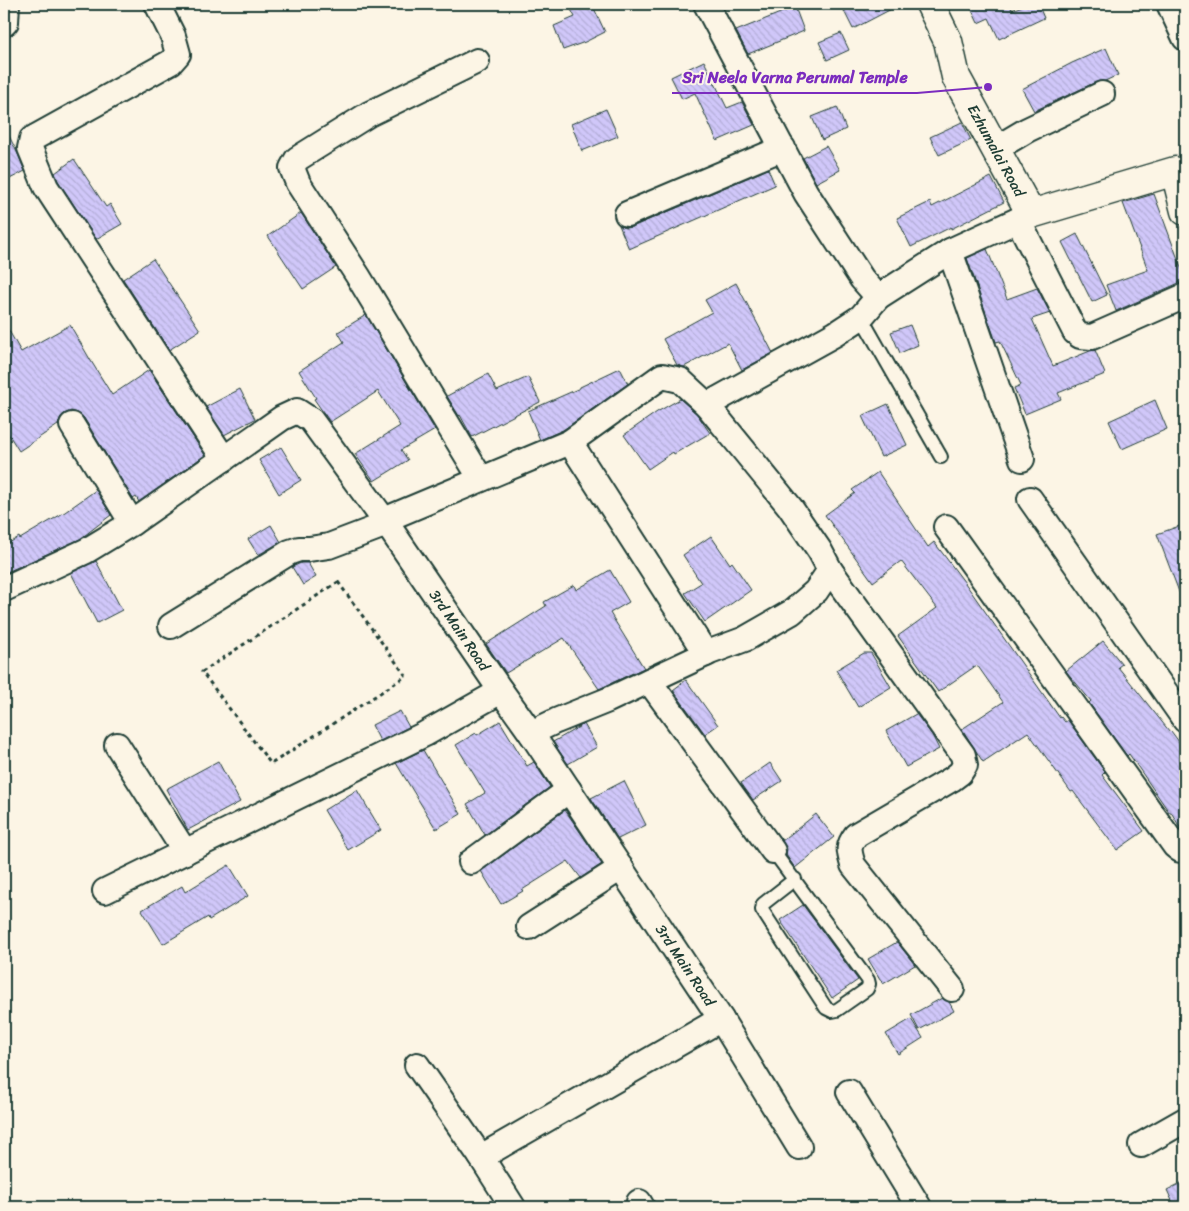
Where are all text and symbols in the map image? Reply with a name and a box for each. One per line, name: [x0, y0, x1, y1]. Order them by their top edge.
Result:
callout: Sri Neela Varna Perumal Temple: [672, 62, 917, 93]
text: Sri Neela Varna Perumal Temple: [681, 63, 908, 92]
street label: Ezhumalai Road: [960, 99, 1033, 203]
street label: 3rd Main Road: [422, 584, 497, 677]
street label: 3rd Main Road: [648, 919, 723, 1013]

